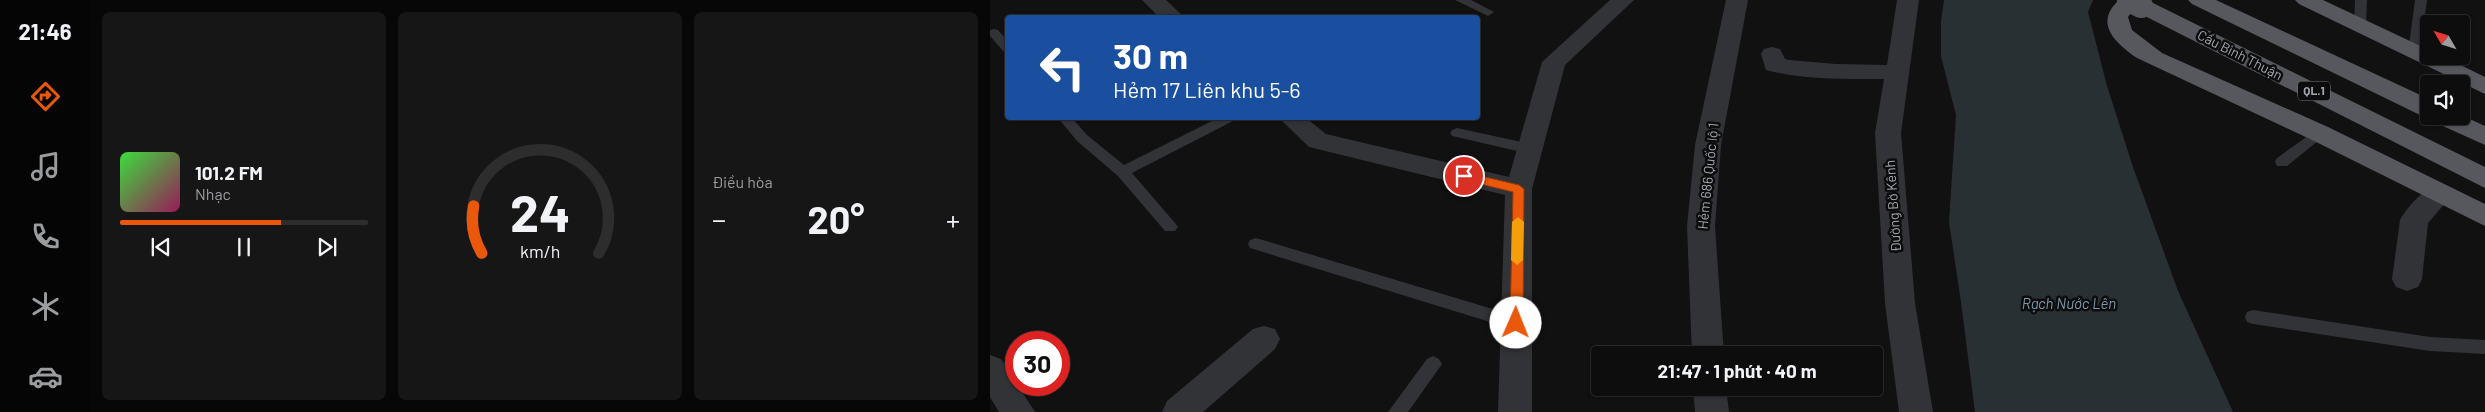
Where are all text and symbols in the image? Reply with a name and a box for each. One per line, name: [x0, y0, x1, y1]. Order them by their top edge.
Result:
north arrow: [2420, 15, 2470, 65]
map controls: [2420, 15, 2470, 125]
text: 21:46: [18, 18, 72, 44]
street label: Cầu Bình Thuận: [2195, 26, 2286, 83]
text: 30 m: [1113, 34, 1188, 76]
icon: left: [1030, 35, 1095, 100]
button: sound: [2420, 75, 2470, 125]
text: Hẻm 17 Liên khu 5-6: [1113, 76, 1301, 102]
icon: directions: [28, 79, 63, 114]
road number: QL.1: [2298, 82, 2330, 100]
street label: Hẻm 686 Quốc lộ 1: [1693, 122, 1722, 230]
icon: music: [28, 149, 63, 184]
pin: [1443, 155, 1485, 197]
street label: Đường Bờ Kênh: [1881, 159, 1904, 253]
text: 101.2 FM: [195, 161, 263, 184]
icon: arrive: [1450, 162, 1478, 190]
text: Điều hòa: [712, 172, 773, 191]
text: 24: [510, 180, 570, 242]
text: Nhạc: [195, 184, 231, 203]
text: 20°: [807, 196, 865, 242]
text: −: [712, 202, 726, 236]
text: +: [946, 202, 960, 236]
icon: phone: [28, 219, 63, 254]
icon: previous: [147, 233, 175, 261]
icon: pause: [230, 233, 258, 261]
icon: next: [313, 233, 341, 261]
text: km/h: [520, 240, 560, 262]
icon: climate: [28, 289, 63, 324]
water label: Rạch Nước Lên: [2022, 294, 2116, 312]
position arrow: [1489, 296, 1541, 348]
speed limit sign: 30: [1005, 331, 1070, 396]
icon: car: [28, 359, 63, 394]
text: 21:47 · 1 phút · 40 m: [1657, 359, 1817, 382]

